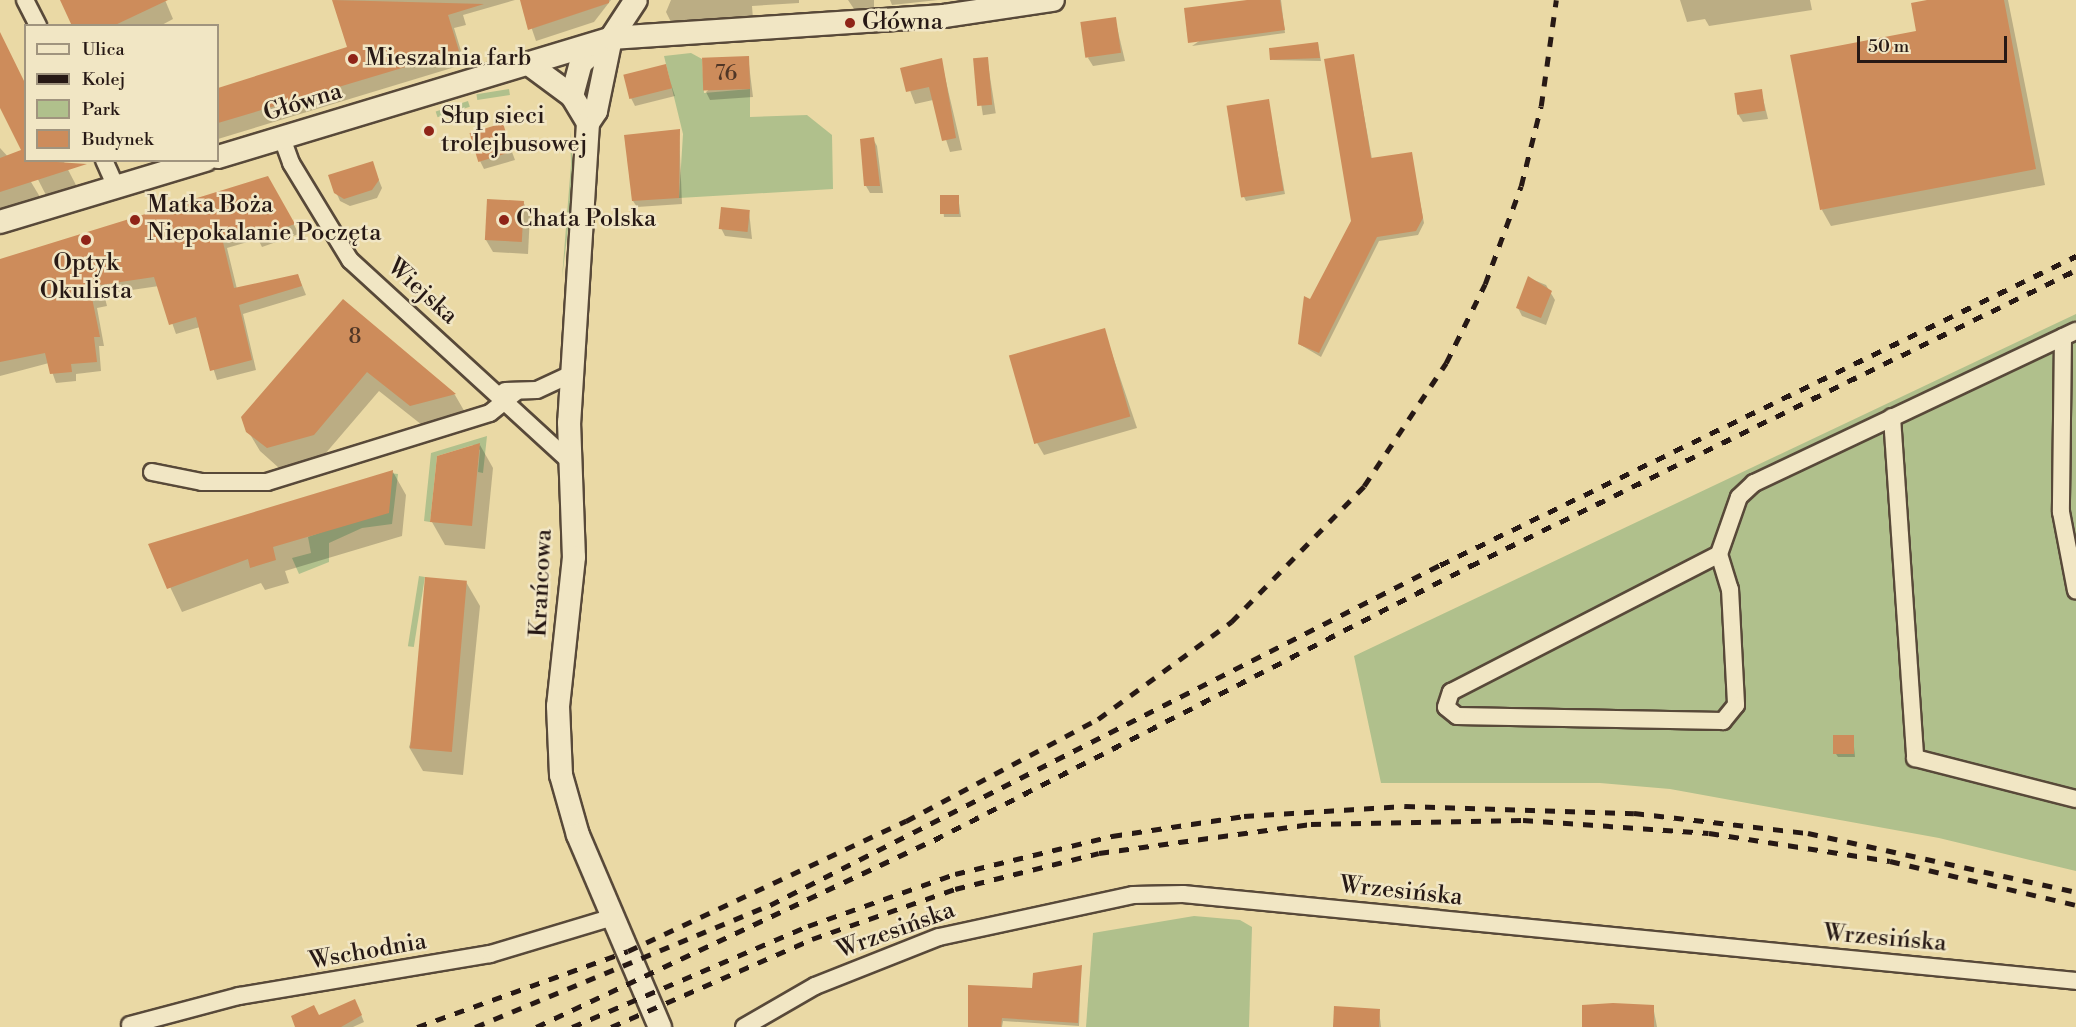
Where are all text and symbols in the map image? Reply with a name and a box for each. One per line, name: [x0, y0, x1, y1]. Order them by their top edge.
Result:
place label: Główna: [862, 9, 943, 37]
marker: Główna: [843, 16, 857, 30]
legend: [24, 24, 219, 162]
scale bar: [1860, 24, 2010, 62]
text: 50 m: [1868, 35, 1909, 58]
text: Ulica: [82, 38, 125, 61]
place label: Mieszalnia farb: [365, 45, 532, 73]
marker: Mieszalnia farb: [346, 52, 360, 66]
house number: 76: [715, 61, 737, 87]
text: Kolej: [82, 68, 125, 91]
street label: Główna: [260, 77, 346, 129]
text: Park: [82, 98, 119, 121]
place label: Słup sieci trolejbusowej: [441, 103, 588, 159]
marker: Słup sieci trolejbusowej: [422, 124, 436, 138]
text: Budynek: [82, 128, 153, 151]
place label: Matka Boża Niepokalanie Poczęta: [147, 192, 381, 248]
place label: Chata Polska: [516, 206, 656, 234]
marker: Matka Boża Niepokalanie Poczęta: [128, 213, 142, 227]
marker: Chata Polska: [497, 213, 511, 227]
marker: Optyk Okulista: [79, 233, 93, 247]
place label: Optyk Okulista: [40, 250, 132, 306]
street label: Wiejska: [381, 253, 463, 331]
house number: 8: [349, 324, 361, 350]
street label: Krańcowa: [525, 528, 559, 638]
street label: Wrzesińska: [1338, 871, 1464, 913]
street label: Wrzesińska: [833, 896, 959, 966]
street label: Wrzesińska: [1822, 919, 1948, 959]
street label: Wschodnia: [307, 928, 429, 976]

